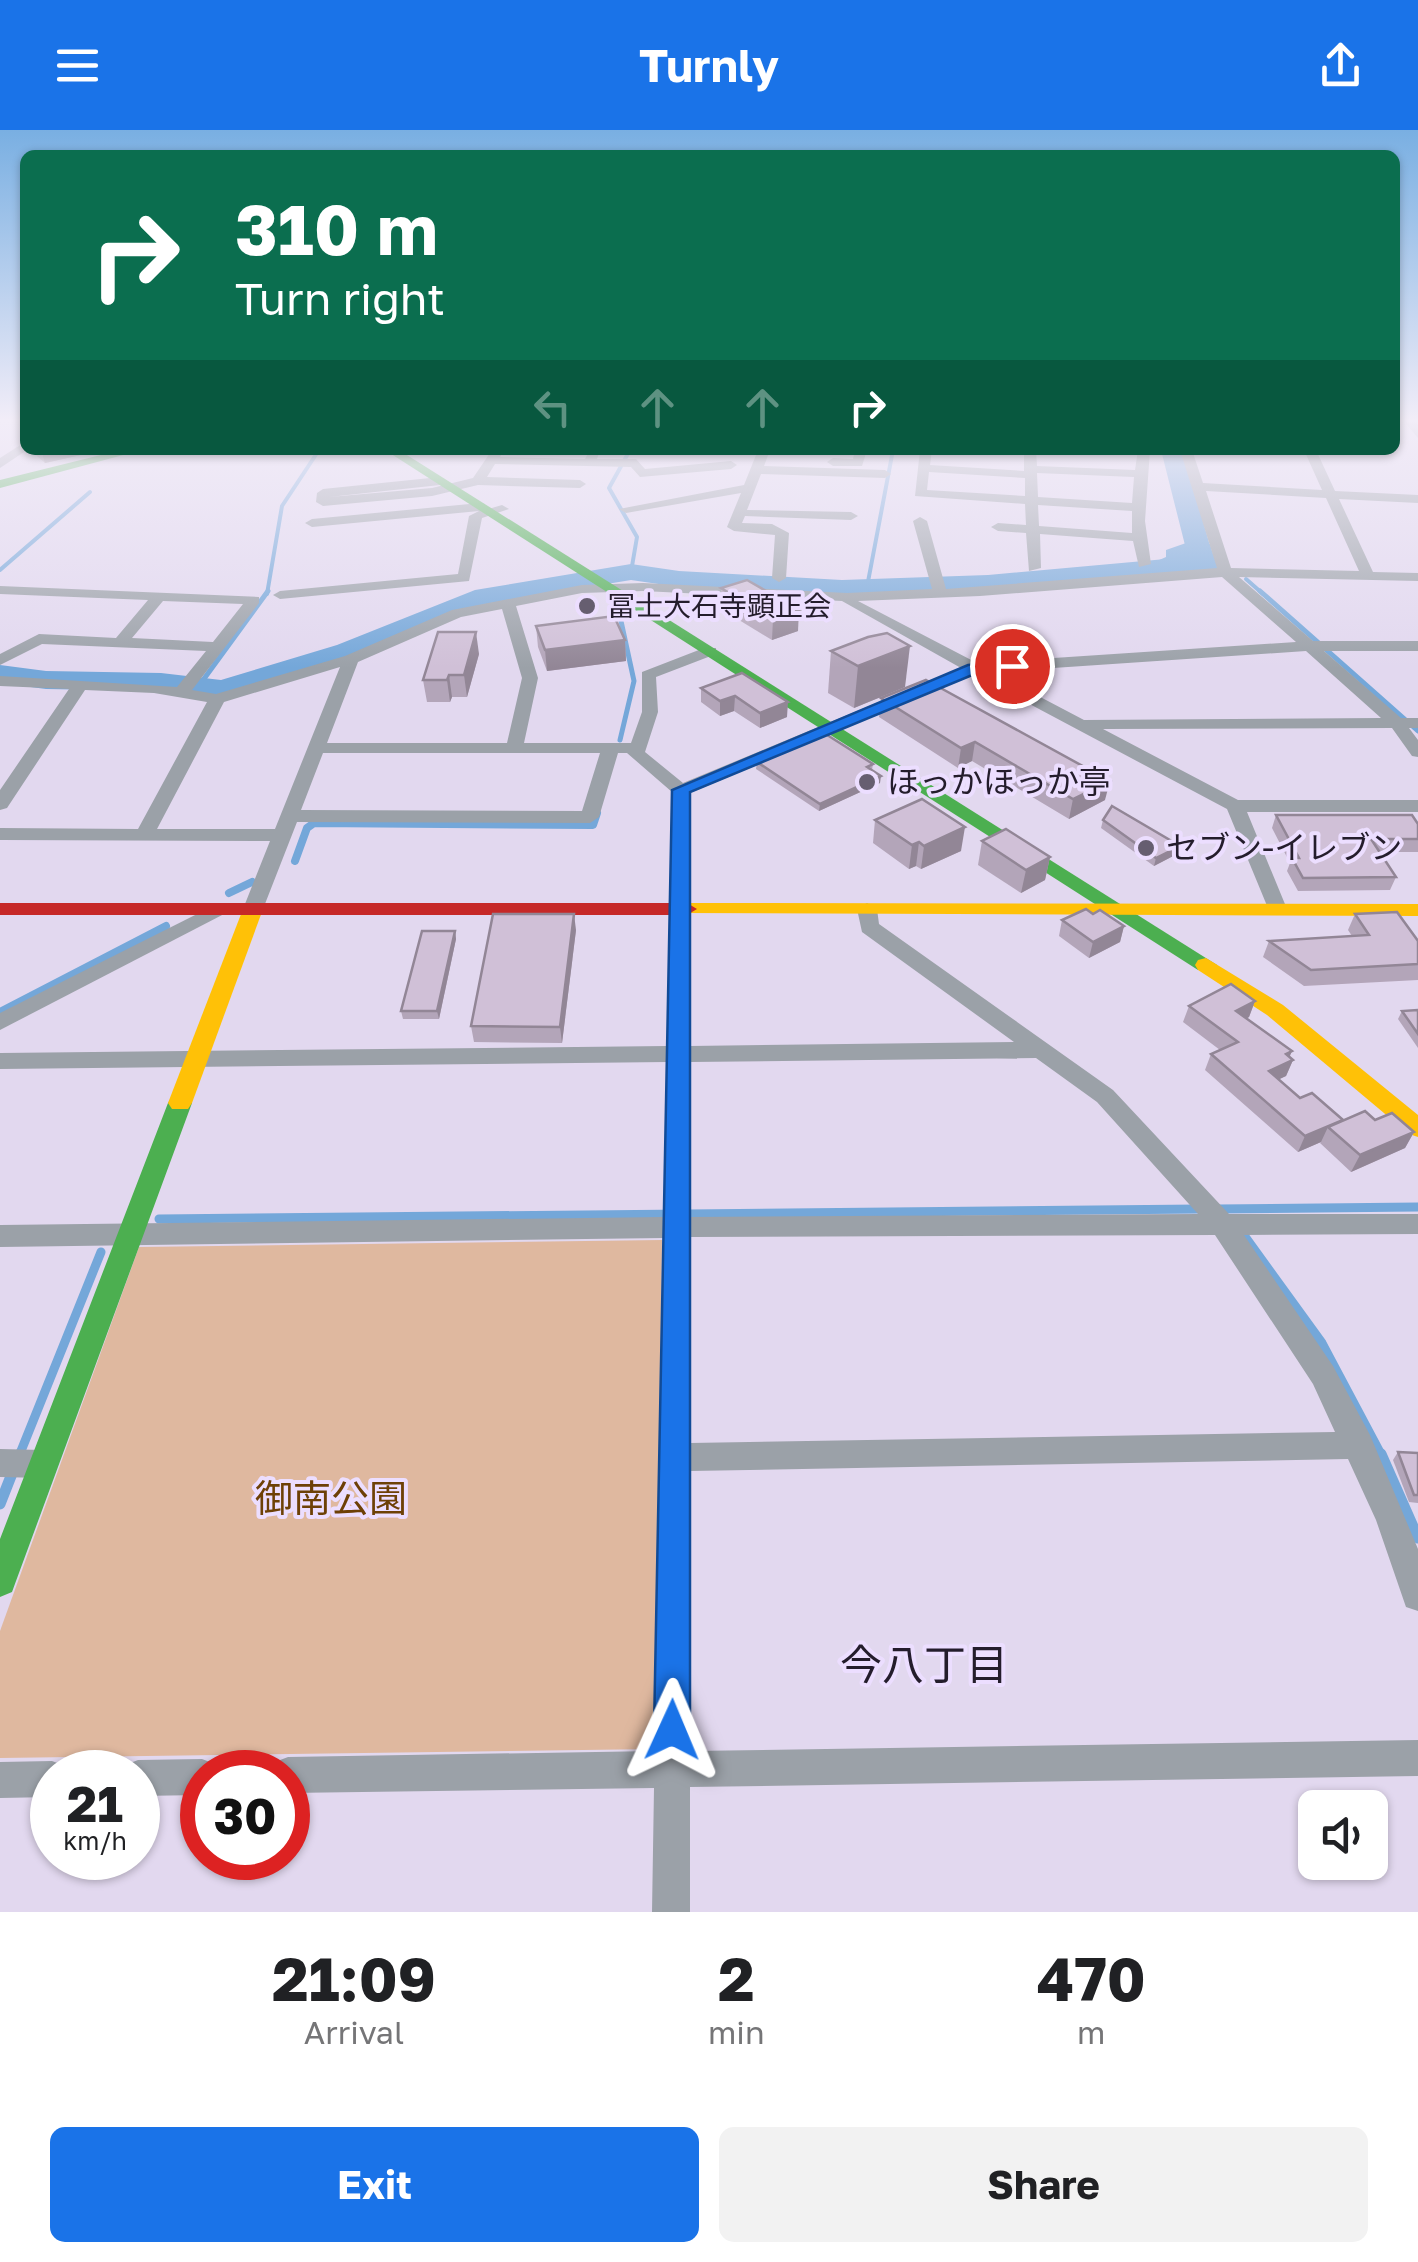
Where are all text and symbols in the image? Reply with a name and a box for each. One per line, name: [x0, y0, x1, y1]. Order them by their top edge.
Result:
icon: menu: [50, 38, 105, 93]
text: Turnly: [639, 38, 779, 92]
icon: share: [1313, 38, 1368, 93]
text: 310 m: [235, 186, 438, 270]
icon: right: [70, 190, 200, 320]
text: Turn right: [235, 271, 445, 325]
icon: left: [525, 380, 580, 435]
icon: ahead: [630, 380, 685, 435]
icon: ahead: [735, 380, 790, 435]
icon: right: [840, 380, 895, 435]
place label: 冨士大石寺顕正会: [607, 589, 831, 622]
marker: 冨士大石寺顕正会: [576, 595, 598, 617]
pin: [970, 624, 1055, 709]
icon: arrive: [985, 639, 1040, 694]
place label: ほっかほっか亭: [887, 762, 1111, 800]
marker: ほっかほっか亭: [856, 771, 878, 793]
place label: セブン-イレブン: [1166, 828, 1402, 866]
marker: セブン-イレブン: [1135, 837, 1157, 859]
park label: 御南公園: [255, 1475, 407, 1520]
district label: 今八丁目: [840, 1639, 1008, 1689]
position arrow: [620, 1678, 724, 1782]
speed limit sign: 30: [180, 1750, 310, 1880]
text: 21: [67, 1773, 123, 1833]
map controls: [1298, 1790, 1388, 1880]
button: sound: [1298, 1790, 1388, 1880]
text: km/h: [63, 1825, 127, 1856]
text: 21:09: [272, 1942, 436, 2014]
text: 2: [718, 1942, 755, 2014]
text: 470: [1037, 1942, 1146, 2014]
text: Arrival: [304, 2013, 404, 2051]
text: min: [708, 2013, 765, 2051]
text: m: [1077, 2013, 1105, 2051]
button: Exit: [50, 2127, 699, 2242]
button: Share: [719, 2127, 1368, 2242]

